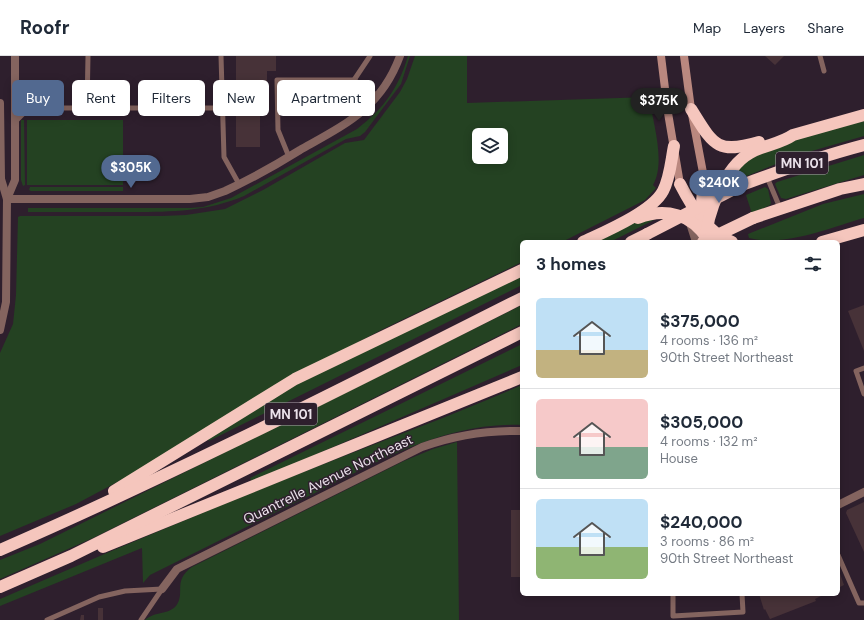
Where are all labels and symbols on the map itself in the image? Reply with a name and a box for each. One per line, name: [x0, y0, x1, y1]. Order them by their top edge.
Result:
pin: $375K: [631, 88, 687, 122]
road number: MN 101: [776, 152, 828, 174]
pin: $305K: [103, 155, 159, 189]
pin: $240K: [691, 170, 747, 204]
road number: MN 101: [265, 403, 317, 425]
street label: Quantrelle Avenue Northeast: [240, 430, 416, 528]

